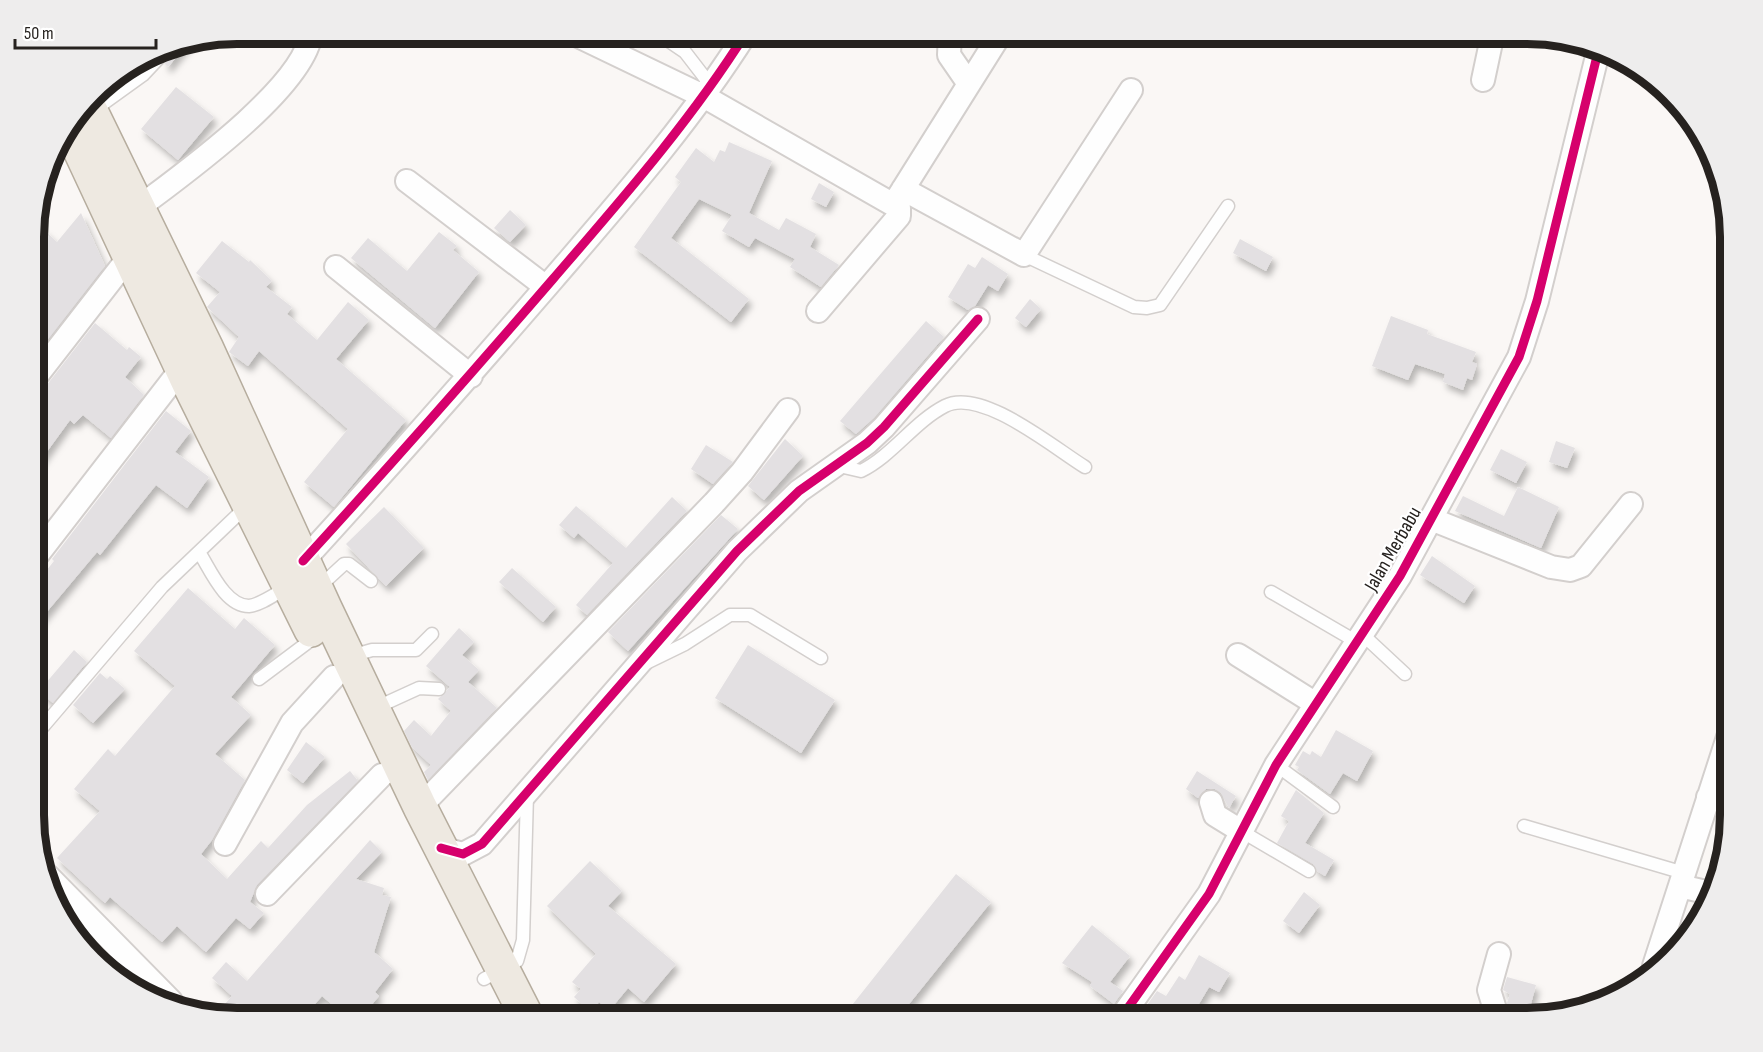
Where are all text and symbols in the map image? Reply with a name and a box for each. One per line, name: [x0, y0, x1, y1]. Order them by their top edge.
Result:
scale bar: [15, 12, 156, 50]
text: 50 m: [24, 23, 54, 44]
street label: Jalan Merbabu: [1359, 503, 1427, 596]

